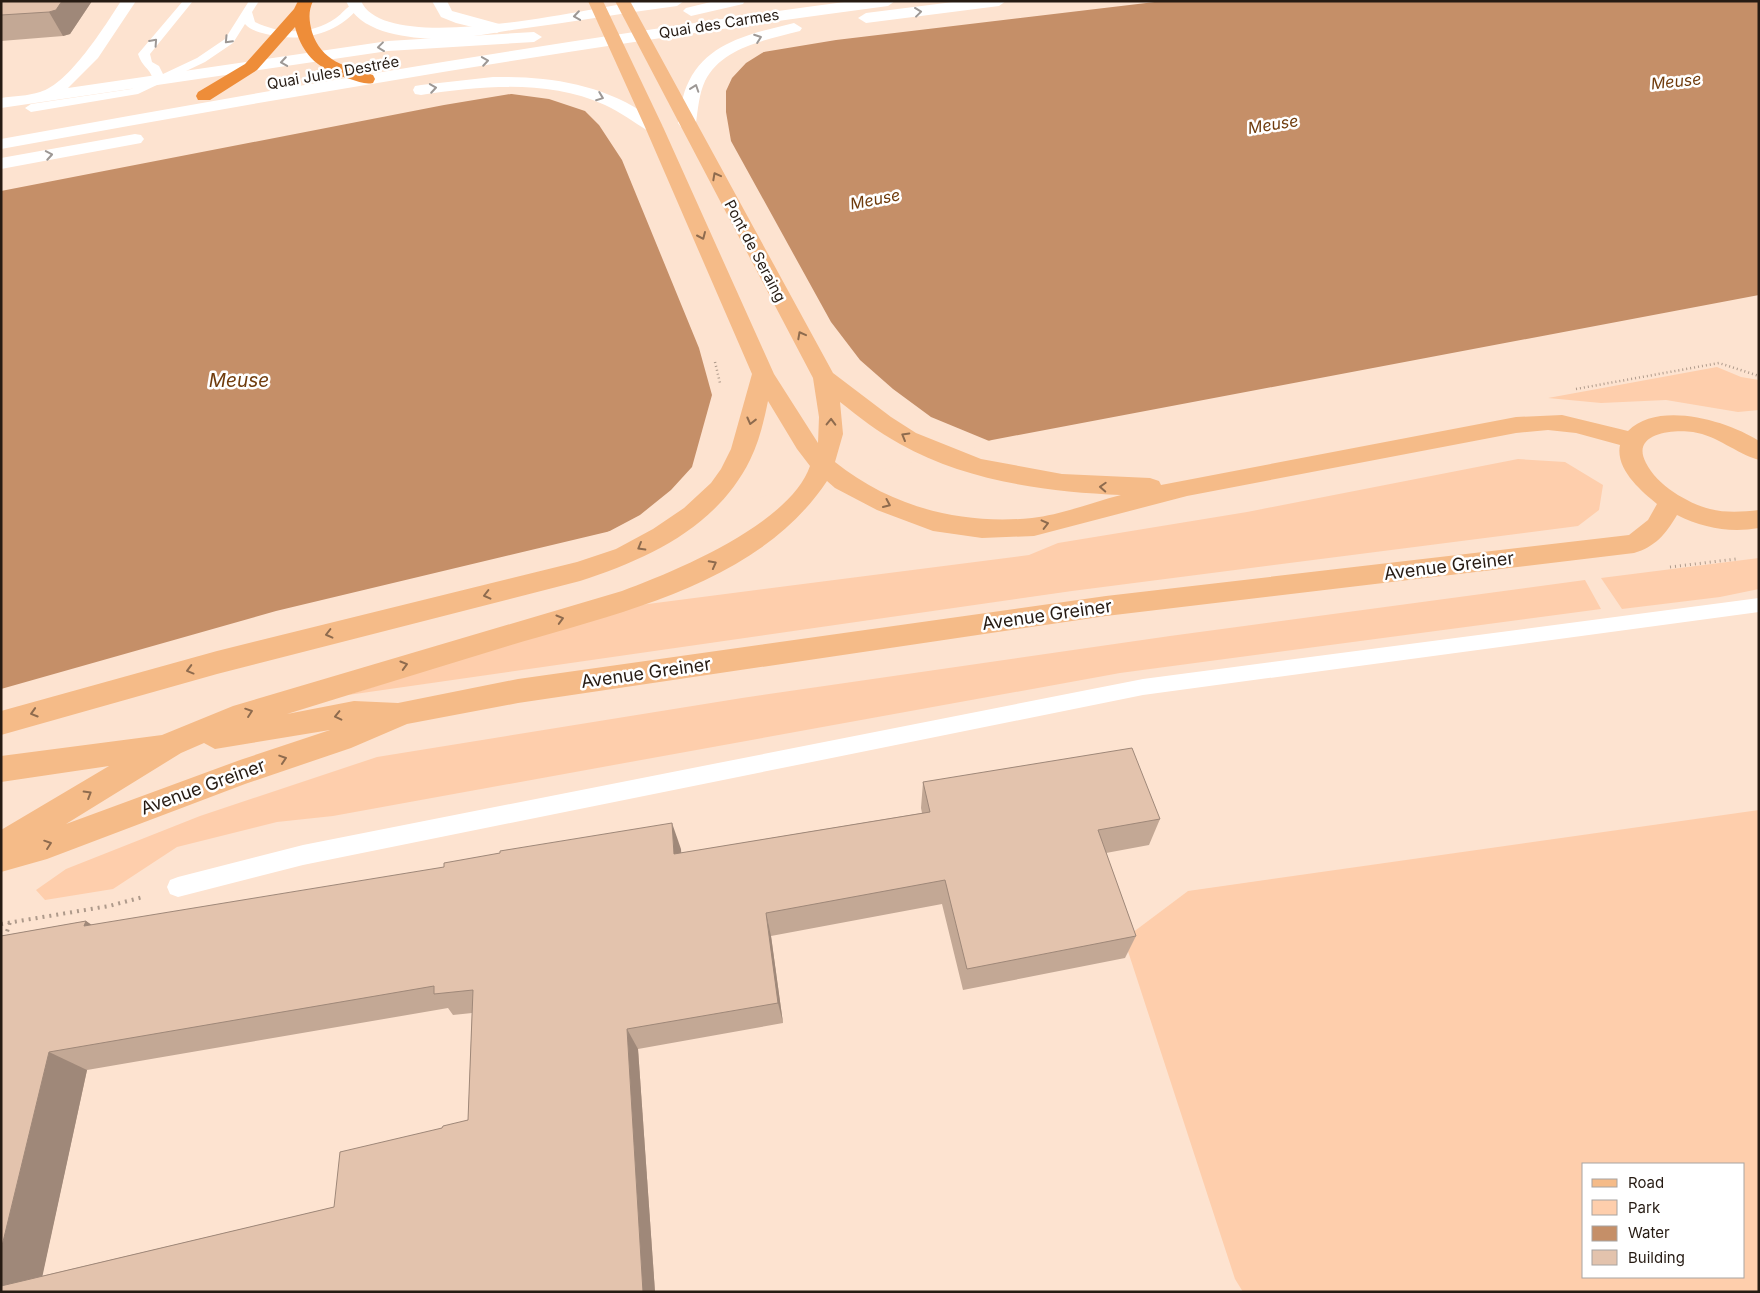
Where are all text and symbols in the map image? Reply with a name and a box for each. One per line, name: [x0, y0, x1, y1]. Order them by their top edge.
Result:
street label: Quai des Carmes: [657, 5, 781, 42]
one-way arrow: [914, 7, 923, 17]
one-way arrow: [572, 10, 580, 21]
one-way arrow: [225, 34, 234, 43]
one-way arrow: [754, 34, 762, 44]
one-way arrow: [148, 38, 157, 47]
one-way arrow: [377, 41, 385, 52]
street label: Quai Jules Destrée: [265, 52, 400, 93]
one-way arrow: [279, 56, 287, 67]
one-way arrow: [480, 56, 489, 66]
water label: Meuse: [1650, 68, 1702, 94]
one-way arrow: [430, 83, 438, 94]
one-way arrow: [689, 84, 699, 93]
one-way arrow: [596, 91, 604, 101]
water label: Meuse: [1246, 110, 1300, 138]
one-way arrow: [45, 150, 54, 160]
one-way arrow: [712, 173, 722, 182]
water label: Meuse: [848, 184, 902, 214]
street label: Pont de Seraing: [721, 197, 790, 305]
one-way arrow: [695, 231, 706, 240]
one-way arrow: [797, 331, 807, 340]
water label: Meuse: [209, 369, 269, 392]
one-way arrow: [746, 417, 757, 426]
one-way arrow: [826, 417, 836, 425]
one-way arrow: [902, 432, 911, 442]
one-way arrow: [1099, 481, 1107, 492]
one-way arrow: [882, 498, 891, 508]
one-way arrow: [1041, 519, 1050, 530]
one-way arrow: [638, 541, 647, 551]
street label: Avenue Greiner: [1383, 547, 1515, 584]
one-way arrow: [707, 560, 716, 570]
one-way arrow: [482, 589, 491, 600]
street label: Avenue Greiner: [981, 595, 1113, 634]
one-way arrow: [555, 615, 564, 625]
one-way arrow: [324, 628, 333, 639]
street label: Avenue Greiner: [580, 653, 712, 692]
one-way arrow: [400, 661, 408, 671]
one-way arrow: [186, 664, 195, 675]
one-way arrow: [30, 708, 39, 718]
one-way arrow: [244, 708, 253, 718]
one-way arrow: [334, 710, 343, 721]
street label: Avenue Greiner: [138, 754, 268, 819]
one-way arrow: [278, 754, 286, 764]
one-way arrow: [83, 791, 92, 801]
one-way arrow: [43, 840, 52, 850]
legend: [1582, 1163, 1745, 1278]
text: Road: [1628, 1173, 1664, 1192]
text: Park: [1628, 1198, 1661, 1217]
text: Water: [1628, 1223, 1670, 1242]
text: Building: [1628, 1248, 1685, 1267]

